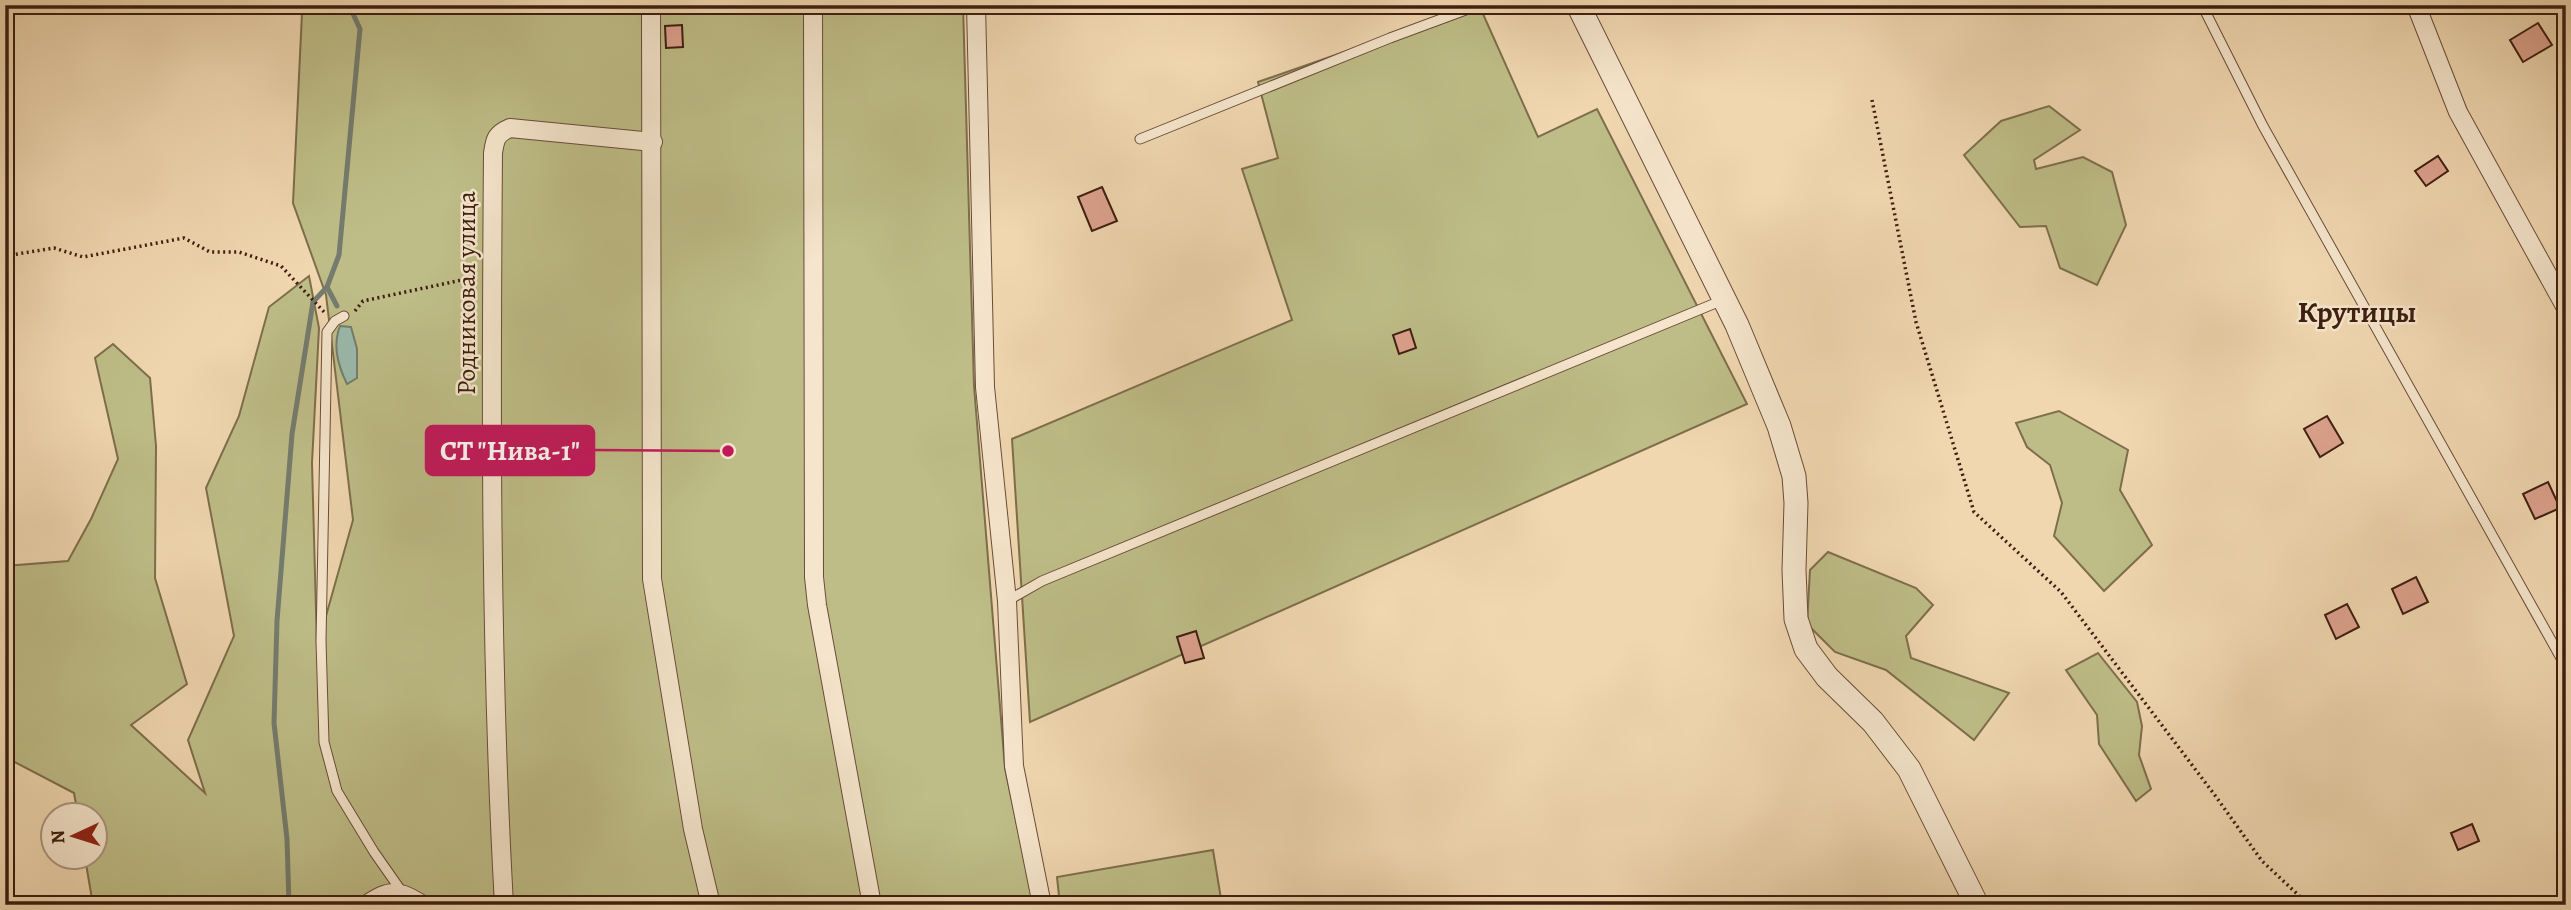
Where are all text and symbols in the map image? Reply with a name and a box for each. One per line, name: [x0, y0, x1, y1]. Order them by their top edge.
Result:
street label: Родниковая улица: [449, 191, 484, 395]
district label: Крутицы: [2298, 292, 2416, 332]
callout: СТ "Нива-1": [426, 426, 594, 475]
text: СТ "Нива-1": [440, 432, 580, 470]
north arrow: [38, 802, 108, 872]
text: N: [45, 829, 71, 845]

